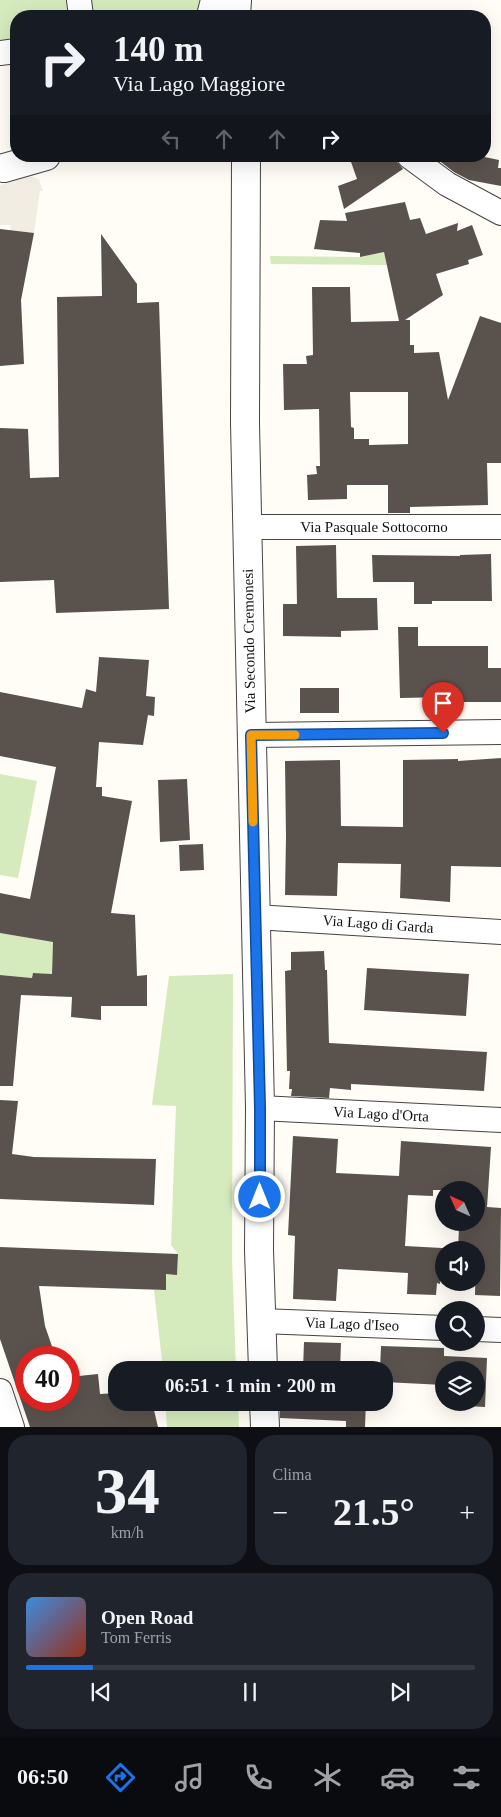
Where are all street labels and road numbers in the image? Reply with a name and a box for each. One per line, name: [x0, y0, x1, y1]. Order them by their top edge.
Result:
street label: Via Pasquale Sottocorno: [300, 519, 448, 535]
street label: Via Secondo Cremonesi: [240, 568, 258, 714]
street label: Via Lago di Garda: [322, 912, 434, 936]
street label: Via Lago d'Orta: [333, 1104, 430, 1125]
street label: Via Lago d'Iseo: [305, 1314, 399, 1334]

